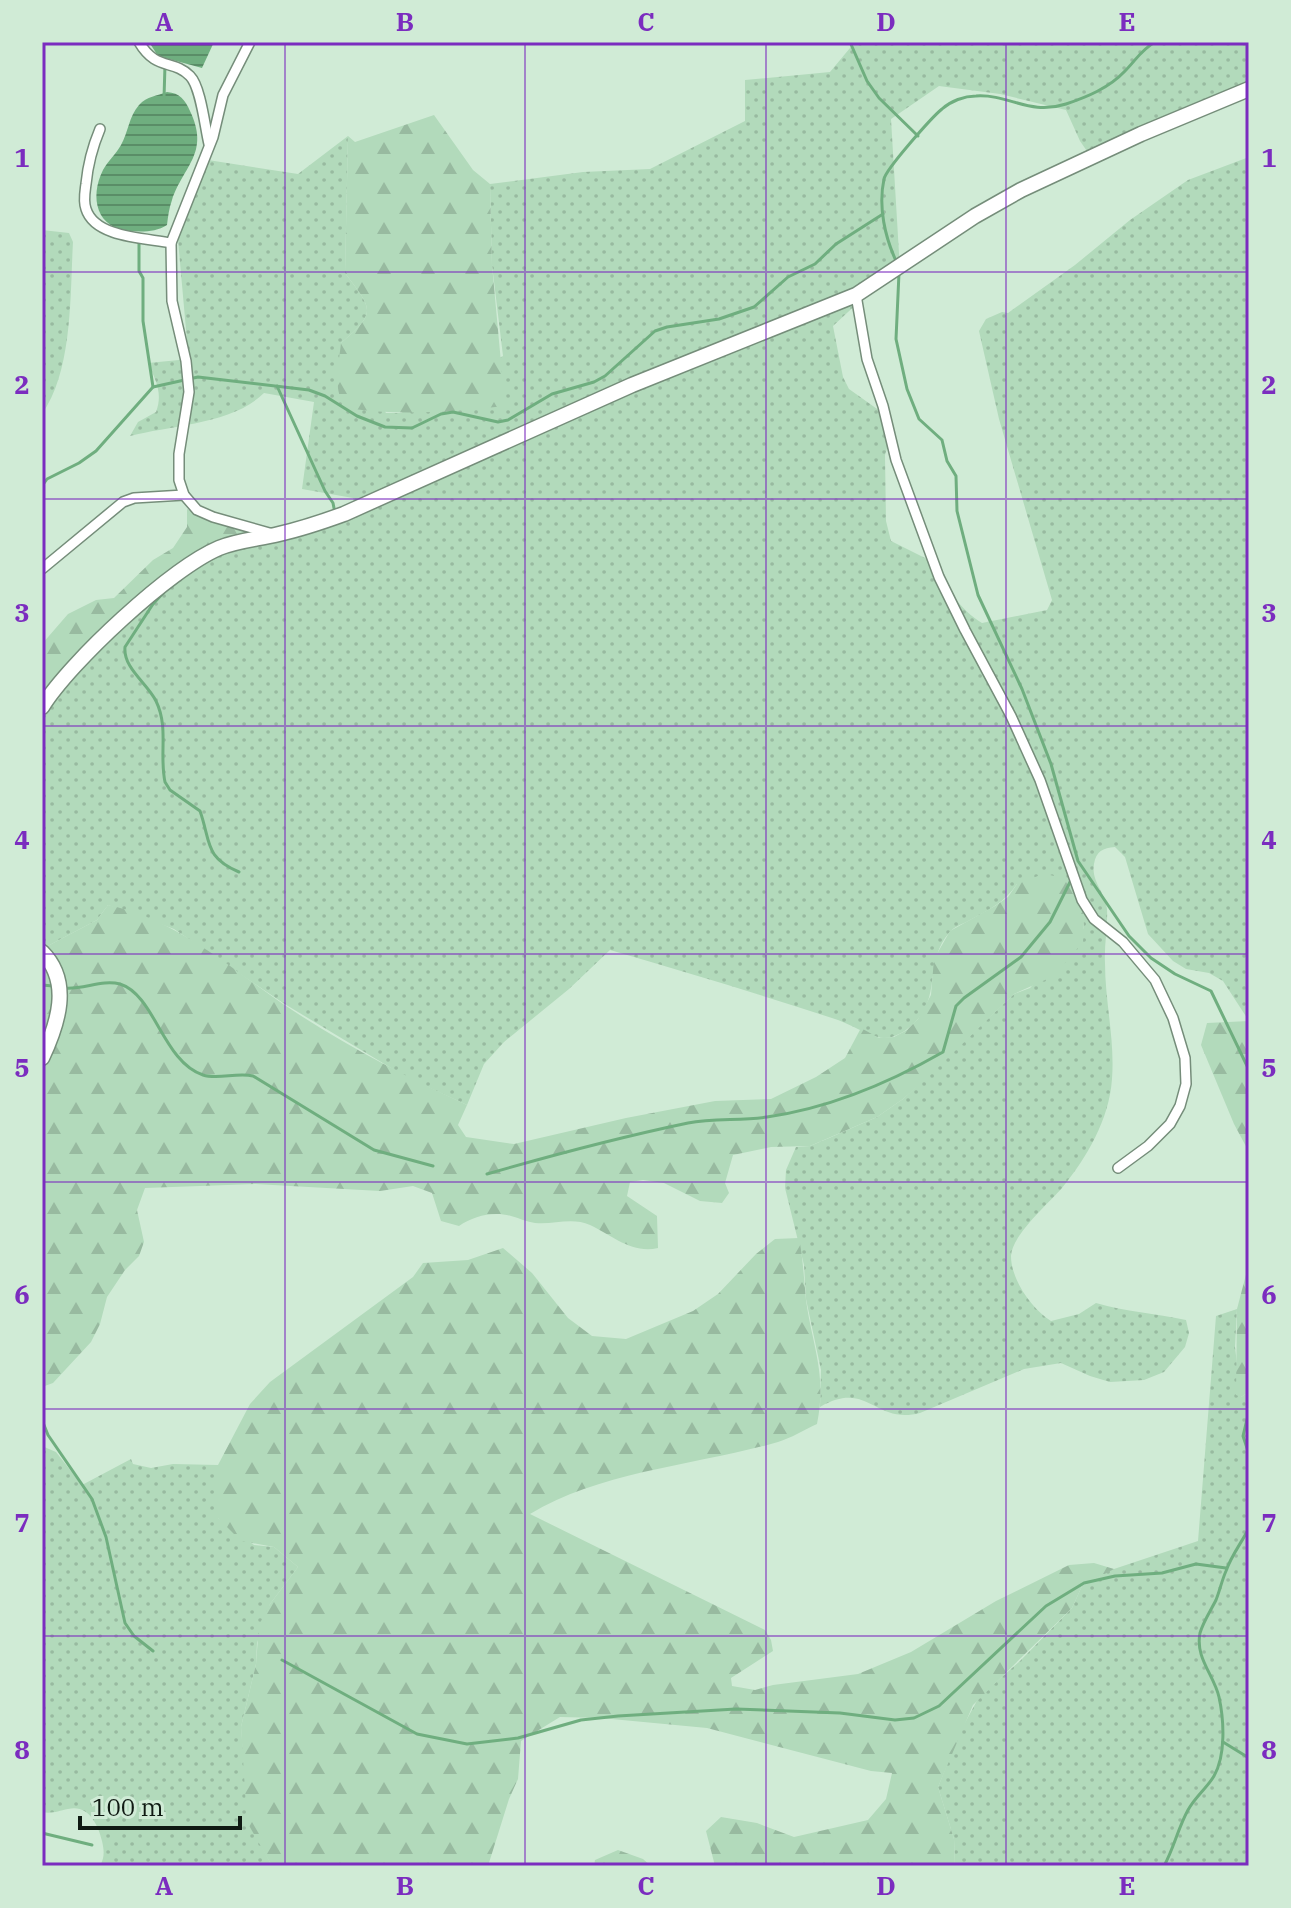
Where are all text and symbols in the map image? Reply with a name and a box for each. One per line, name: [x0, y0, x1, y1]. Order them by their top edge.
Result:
text: A: [155, 4, 173, 38]
text: B: [396, 4, 414, 38]
text: C: [637, 4, 655, 38]
text: D: [876, 4, 896, 38]
text: E: [1118, 4, 1136, 38]
text: 1: [14, 140, 30, 174]
text: 1: [1261, 140, 1277, 174]
text: 2: [14, 367, 30, 401]
text: 2: [1261, 367, 1277, 401]
text: 3: [14, 595, 30, 629]
text: 3: [1261, 595, 1277, 629]
text: 4: [14, 822, 30, 856]
text: 4: [1261, 822, 1277, 856]
text: 5: [14, 1050, 30, 1084]
text: 5: [1261, 1050, 1277, 1084]
text: 6: [14, 1277, 30, 1311]
text: 6: [1261, 1277, 1277, 1311]
text: 7: [14, 1505, 30, 1539]
text: 7: [1261, 1505, 1277, 1539]
text: 8: [14, 1732, 30, 1766]
text: 8: [1261, 1732, 1277, 1766]
scale bar: [80, 1780, 240, 1830]
text: 100 m: [92, 1791, 164, 1823]
text: A: [155, 1868, 173, 1902]
text: B: [396, 1868, 414, 1902]
text: C: [637, 1868, 655, 1902]
text: D: [876, 1868, 896, 1902]
text: E: [1118, 1868, 1136, 1902]

